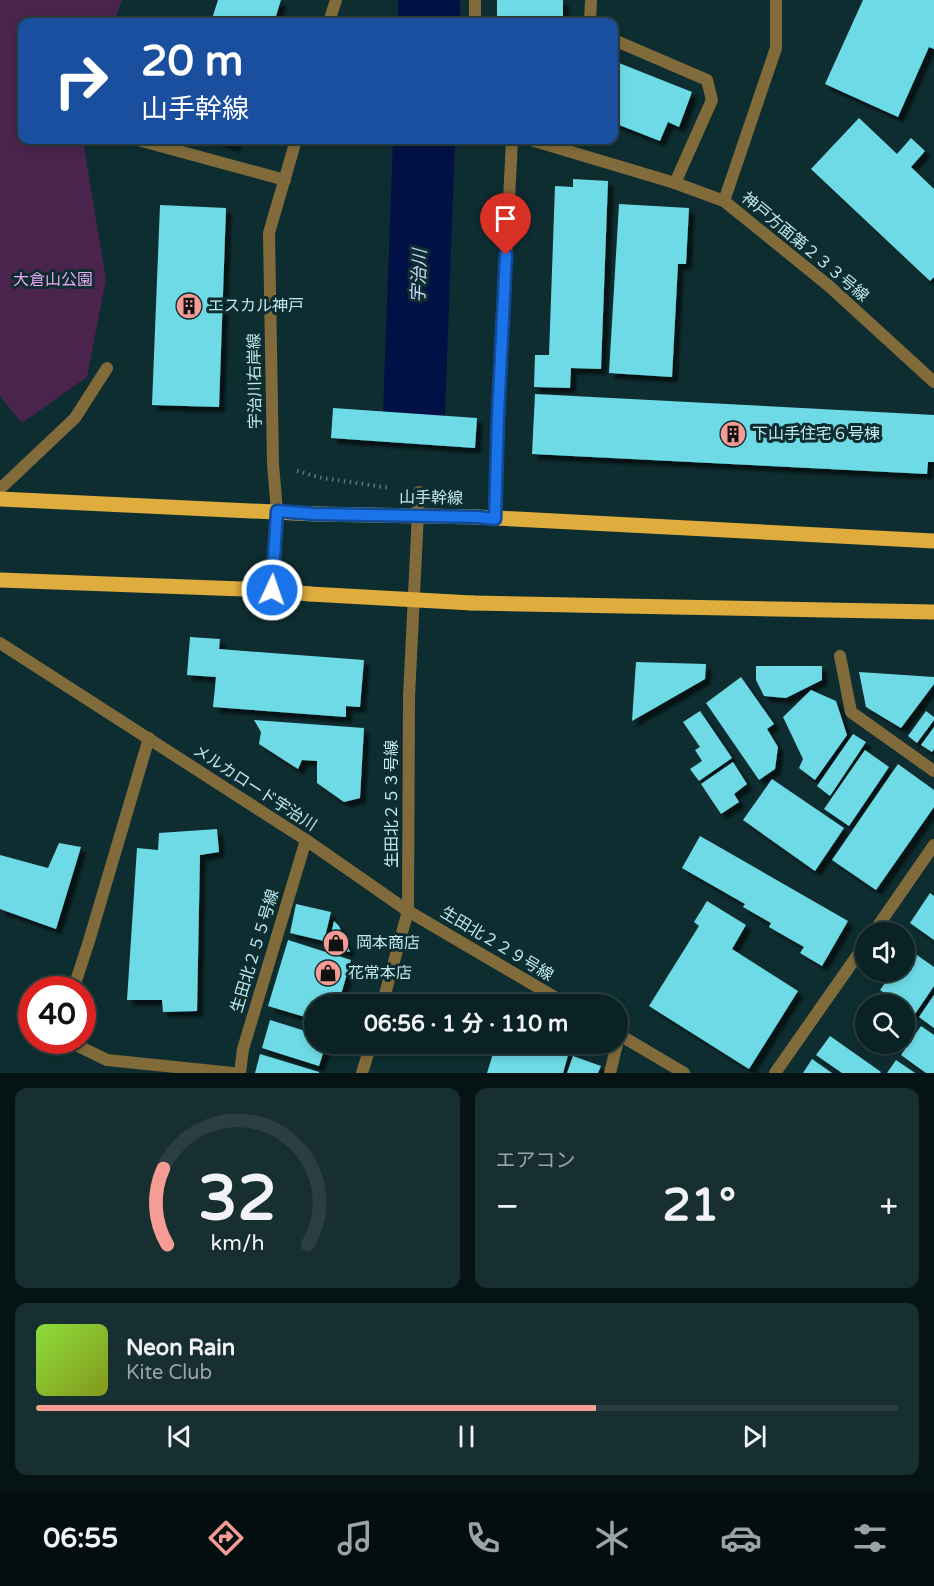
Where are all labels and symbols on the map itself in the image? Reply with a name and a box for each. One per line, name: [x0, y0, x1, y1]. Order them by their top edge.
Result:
street label: 神戸方面第２３３号線: [737, 188, 873, 306]
pin: [480, 193, 531, 255]
water label: 宇治川: [407, 247, 431, 303]
park label: 大倉山公園: [13, 270, 93, 290]
building icon: エスカル神戸: [174, 291, 204, 321]
place label: エスカル神戸: [208, 296, 304, 316]
street label: 宇治川右岸線: [244, 333, 266, 429]
building icon: 下山手住宅６号棟: [718, 419, 748, 449]
place label: 下山手住宅６号棟: [752, 424, 880, 444]
street label: 山手幹線: [399, 487, 463, 509]
position arrow: [240, 558, 304, 622]
street label: 生田北２５３号線: [382, 740, 402, 868]
street label: メルカロード宇治川: [189, 741, 321, 835]
street label: 生田北２５５号線: [227, 887, 283, 1015]
street label: 生田北２２９号線: [437, 902, 557, 986]
shop icon: 岡本商店: [321, 928, 351, 958]
place label: 岡本商店: [356, 933, 420, 953]
shop icon: 花常本店: [313, 958, 343, 988]
place label: 花常本店: [348, 963, 412, 983]
speed limit sign: 40: [18, 976, 96, 1054]

